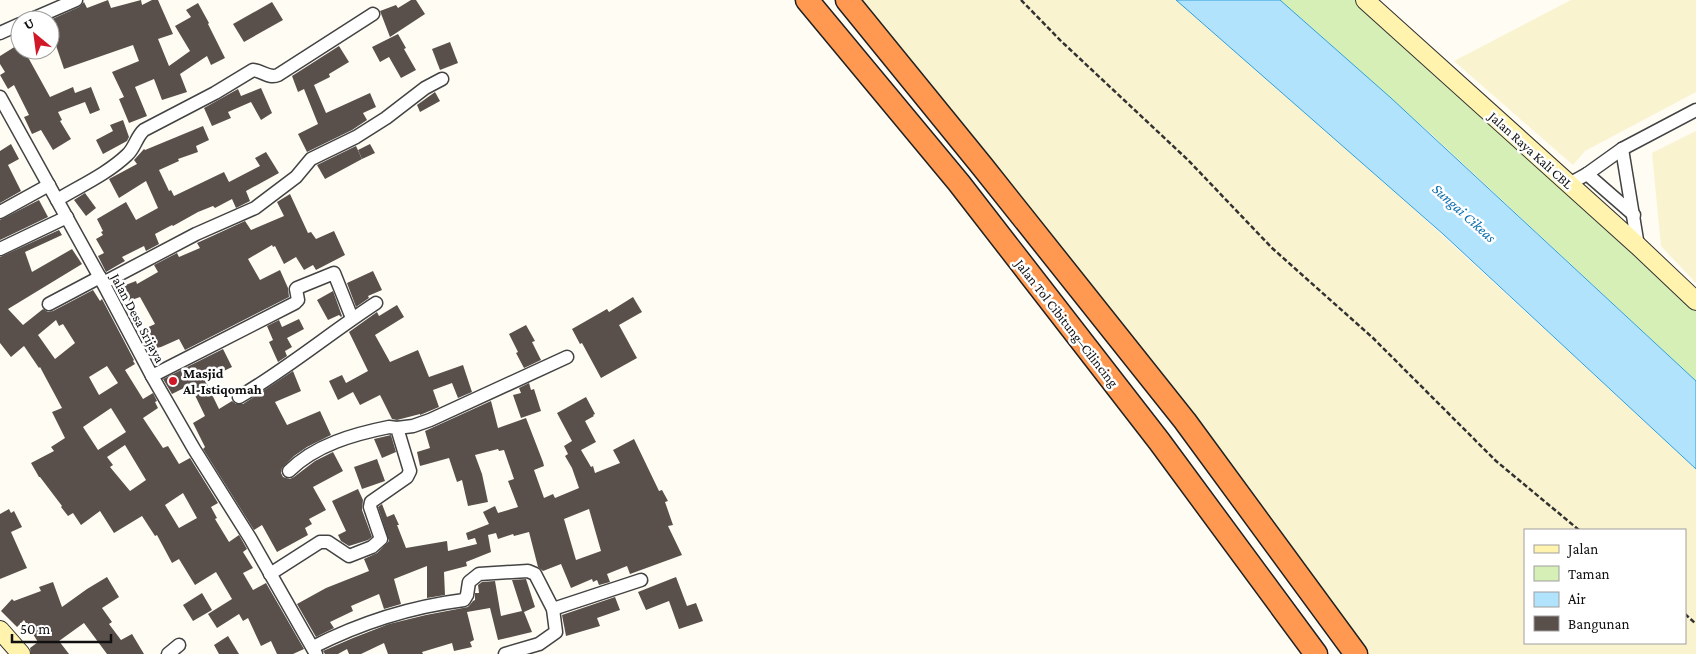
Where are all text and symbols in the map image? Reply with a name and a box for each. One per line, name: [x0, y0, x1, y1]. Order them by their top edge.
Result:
north arrow: [10, 10, 60, 60]
text: U: [21, 14, 37, 33]
street label: Jalan Raya Kali CBL: [1484, 107, 1576, 192]
water label: Sungai Cikeas: [1429, 181, 1499, 246]
street label: Jalan Tol Cibitung–Cilincing: [1011, 254, 1122, 390]
street label: Jalan Desa Srijaya: [106, 269, 169, 366]
place label: Masjid Al-Istiqomah: [182, 365, 262, 397]
marker: Masjid Al-Istiqomah: [167, 375, 179, 387]
legend: [1524, 529, 1686, 644]
text: Jalan: [1566, 541, 1598, 558]
text: Taman: [1568, 566, 1610, 582]
text: Air: [1568, 591, 1586, 607]
scale bar: [12, 612, 111, 644]
text: Bangunan: [1568, 616, 1629, 633]
text: 50 m: [20, 621, 50, 637]

